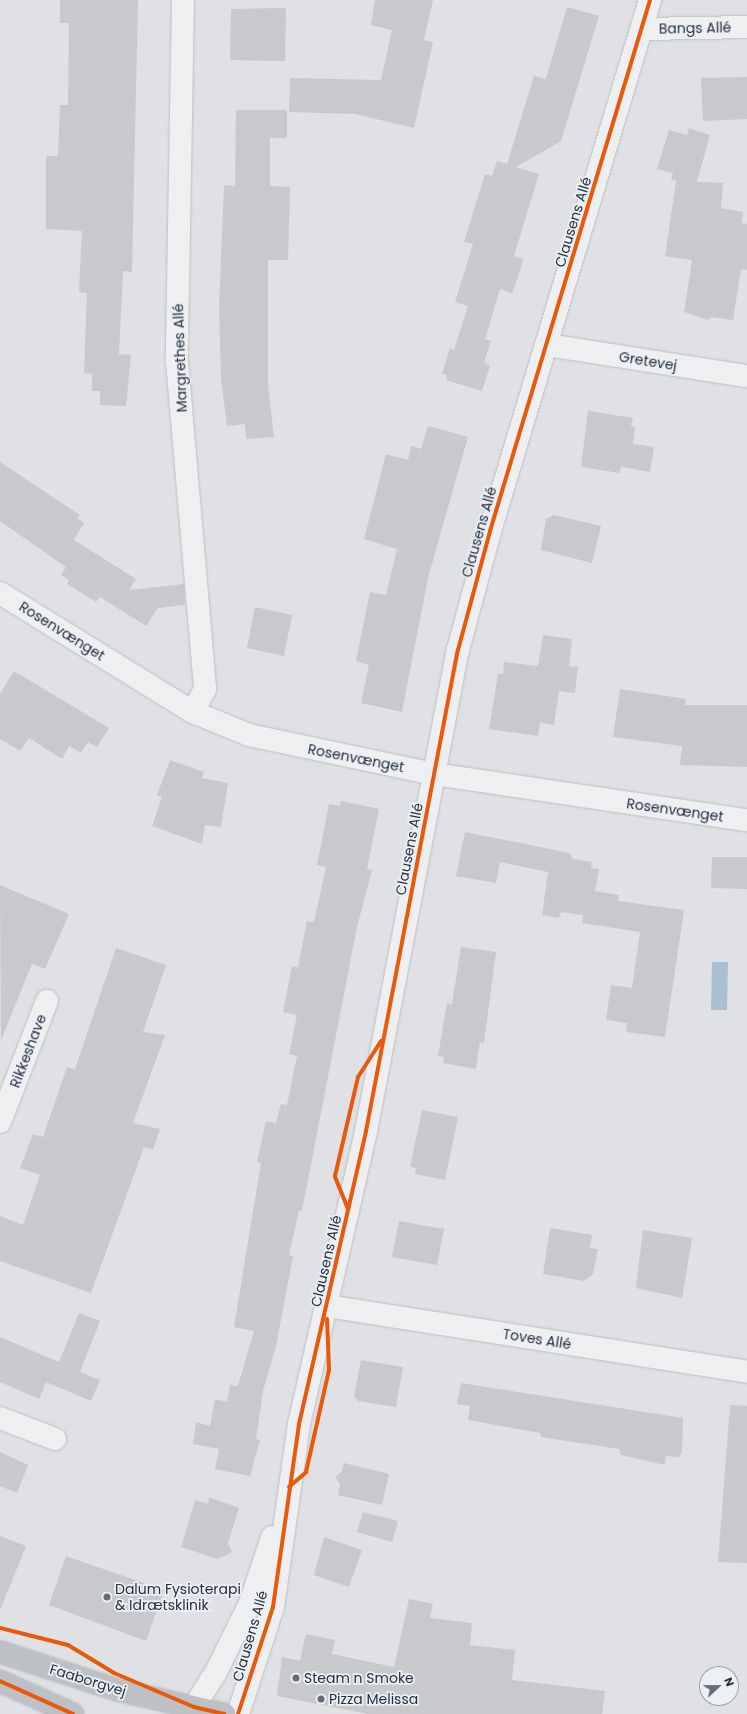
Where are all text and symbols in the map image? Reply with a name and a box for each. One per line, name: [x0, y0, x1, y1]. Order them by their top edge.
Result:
street label: Bangs Allé: [659, 19, 731, 37]
street label: Clausens Allé: [551, 175, 595, 269]
street label: Margrethes Allé: [170, 303, 190, 413]
street label: Gretevej: [618, 348, 678, 374]
street label: Clausens Allé: [458, 485, 500, 579]
street label: Rosenvænget: [16, 598, 108, 664]
street label: Rosenvænget: [306, 740, 406, 776]
street label: Rosenvænget: [625, 795, 725, 825]
street label: Clausens Allé: [392, 801, 426, 897]
street label: Rikkeshave: [6, 1012, 50, 1090]
street label: Clausens Allé: [307, 1213, 345, 1309]
street label: Toves Allé: [502, 1325, 572, 1353]
place label: Dalum Fysioterapi & Idrætsklinik: [115, 1581, 241, 1614]
street label: Clausens Allé: [229, 1589, 271, 1683]
marker: Dalum Fysioterapi & Idrætsklinik: [102, 1592, 112, 1602]
street label: Faaborgvej: [48, 1660, 128, 1700]
north arrow: [699, 1666, 739, 1706]
place label: Steam n Smoke: [304, 1670, 414, 1686]
marker: Steam n Smoke: [291, 1673, 301, 1683]
text: N: [720, 1675, 738, 1689]
place label: Pizza Melissa: [329, 1691, 418, 1707]
marker: Pizza Melissa: [316, 1694, 326, 1704]

